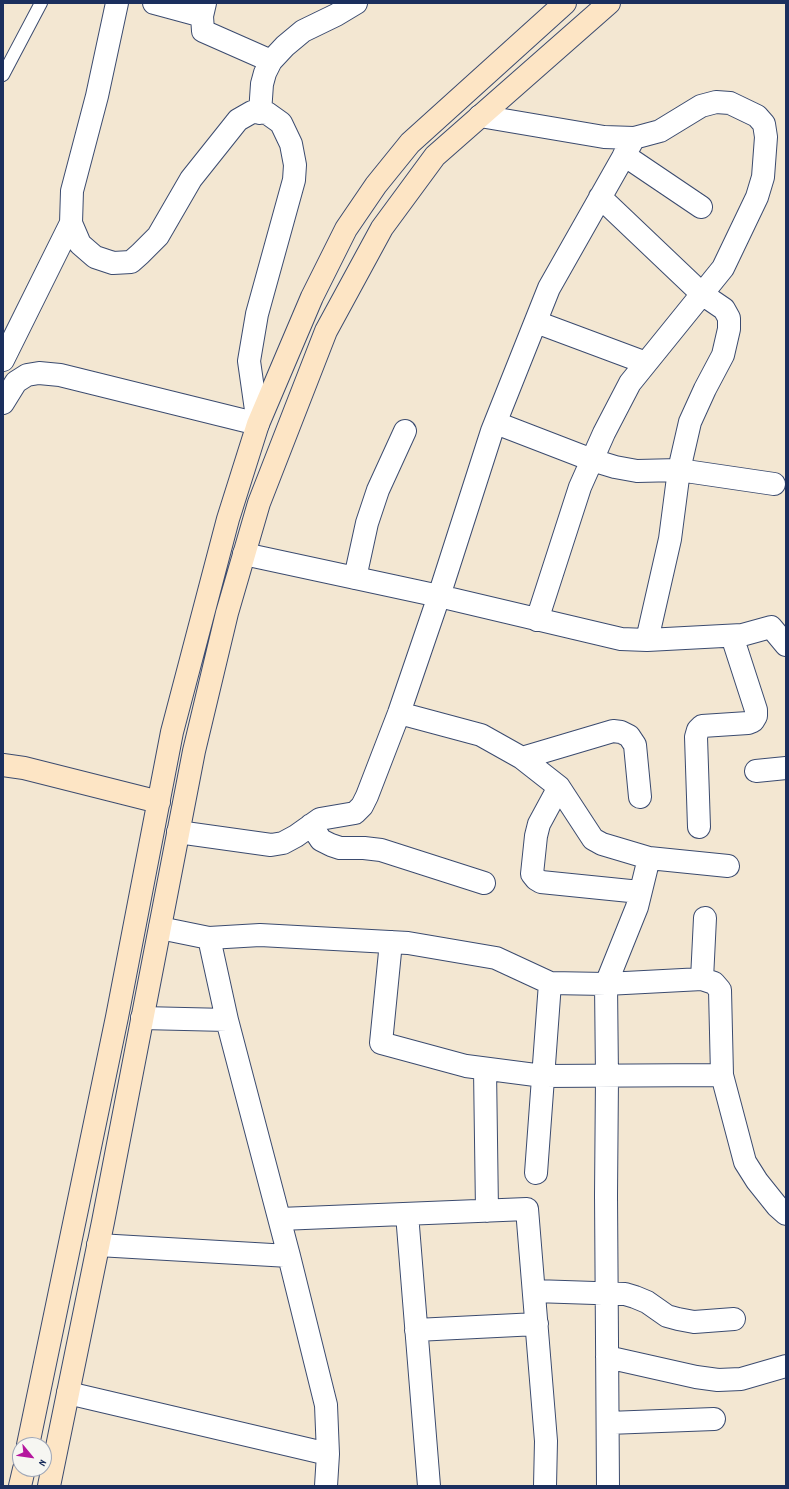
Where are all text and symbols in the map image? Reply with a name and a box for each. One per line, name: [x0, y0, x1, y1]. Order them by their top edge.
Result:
north arrow: [12, 1437, 52, 1477]
text: N: [33, 1456, 50, 1469]

